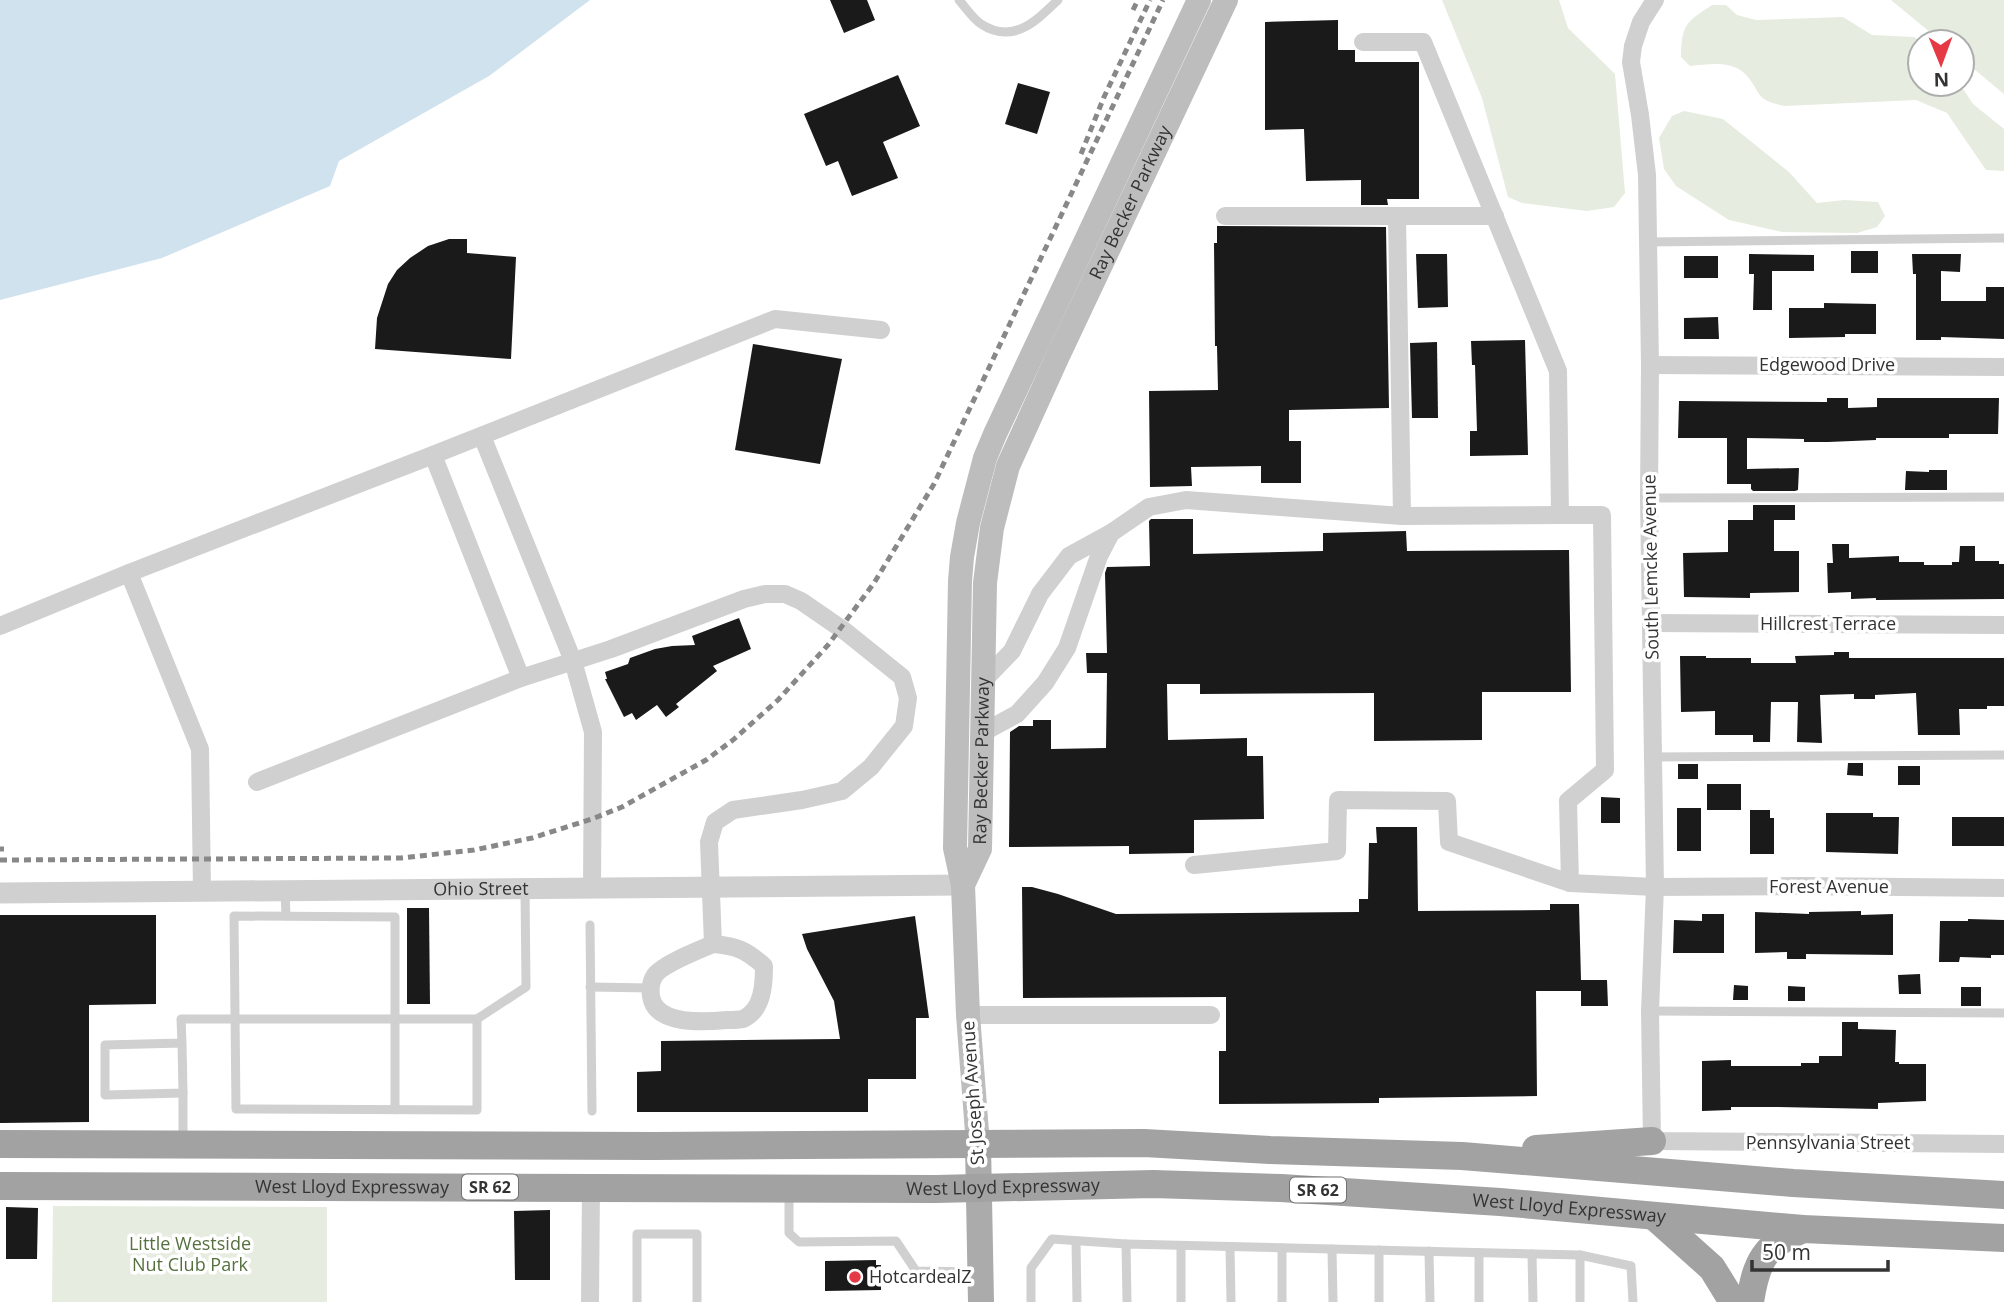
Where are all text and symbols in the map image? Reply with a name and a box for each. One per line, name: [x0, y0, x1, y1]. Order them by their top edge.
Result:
north arrow: [1906, 28, 1976, 98]
text: N: [1933, 67, 1949, 93]
street label: Ray Becker Parkway: [1083, 120, 1177, 283]
street label: Edgewood Drive: [1759, 352, 1895, 376]
street label: South Lemcke Avenue: [1636, 474, 1664, 660]
street label: Hillcrest Terrace: [1760, 611, 1896, 635]
street label: Ray Becker Parkway: [967, 676, 994, 845]
street label: Forest Avenue: [1769, 874, 1889, 898]
street label: Ohio Street: [433, 876, 529, 900]
street label: St Joseph Avenue: [955, 1020, 989, 1166]
street label: Pennsylvania Street: [1746, 1130, 1910, 1154]
street label: West Lloyd Expressway: [906, 1172, 1101, 1200]
street label: West Lloyd Expressway: [255, 1174, 450, 1198]
road number: SR 62: [462, 1175, 518, 1200]
road number: SR 62: [1290, 1178, 1346, 1202]
street label: West Lloyd Expressway: [1472, 1187, 1668, 1228]
scale bar: [1752, 1228, 1888, 1272]
park label: Little Westside Nut Club Park: [129, 1231, 251, 1276]
text: 50 m: [1762, 1238, 1811, 1266]
place label: HotcardealZ: [869, 1264, 971, 1288]
marker: HotcardealZ: [847, 1269, 863, 1285]

